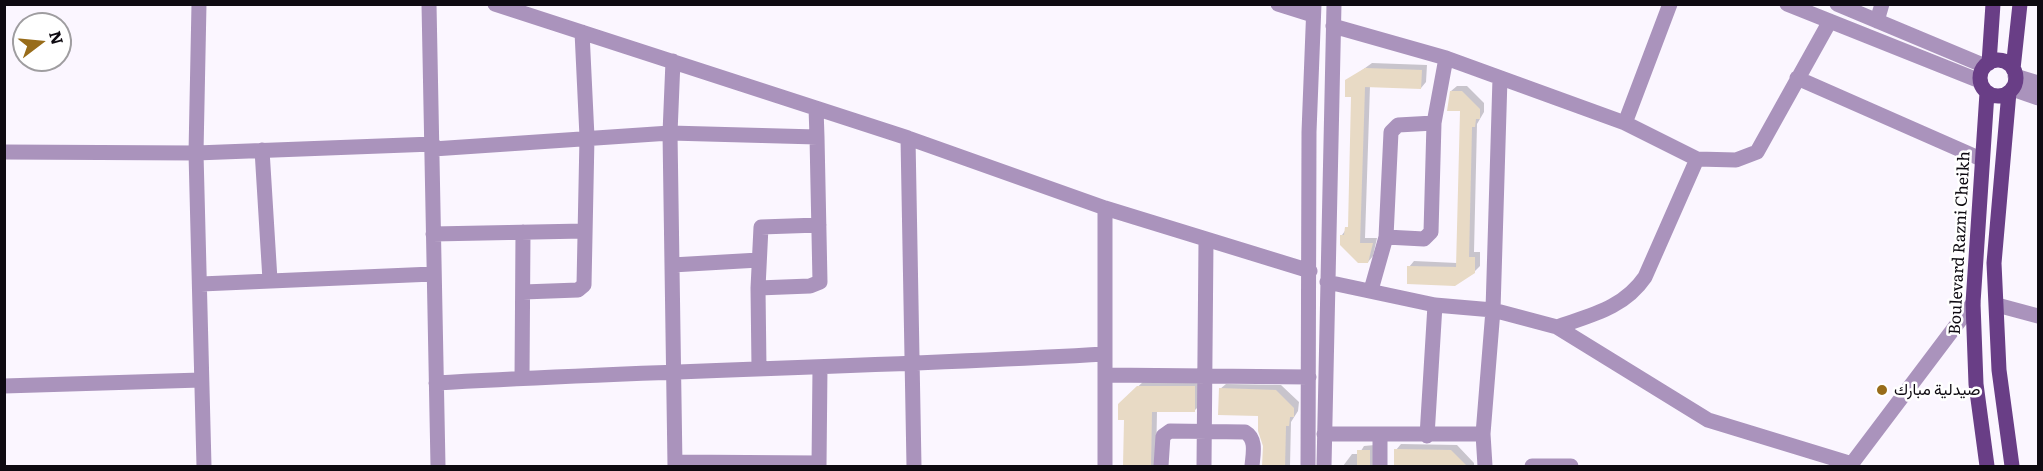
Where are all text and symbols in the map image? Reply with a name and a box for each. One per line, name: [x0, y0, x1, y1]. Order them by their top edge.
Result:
north arrow: [12, 12, 72, 72]
text: N: [44, 28, 71, 47]
street label: Boulevard Razni Cheikh: [1946, 151, 1974, 335]
place label: صيدلية مبارك: [1894, 380, 1980, 400]
marker: صيدلية مبارك: [1875, 383, 1889, 397]

